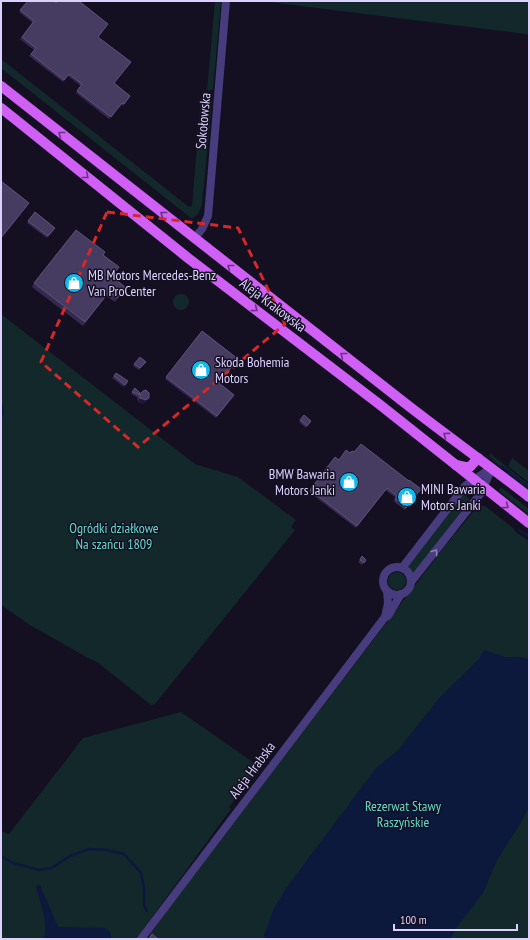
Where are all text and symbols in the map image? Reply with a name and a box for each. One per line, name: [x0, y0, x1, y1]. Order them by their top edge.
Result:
street label: Sokołowska: [192, 92, 214, 150]
one-way arrow: [59, 131, 66, 138]
one-way arrow: [82, 172, 89, 179]
one-way arrow: [161, 212, 168, 219]
one-way arrow: [227, 264, 234, 271]
place label: MB Motors Mercedes-Benz Van ProCenter: [87, 266, 216, 300]
shop icon: MB Motors Mercedes-Benz Van ProCenter: [63, 272, 85, 294]
street label: Aleja Krakowska: [236, 274, 310, 336]
one-way arrow: [250, 304, 257, 311]
place label: Skoda Bohemia Motors: [215, 353, 289, 387]
one-way arrow: [341, 353, 348, 360]
shop icon: Skoda Bohemia Motors: [190, 359, 212, 381]
one-way arrow: [443, 432, 450, 439]
place label: BMW Bawaria Motors Janki: [269, 465, 335, 499]
shop icon: BMW Bawaria Motors Janki: [338, 471, 360, 493]
place label: MINI Bawaria Motors Janki: [421, 480, 485, 514]
shop icon: MINI Bawaria Motors Janki: [396, 486, 418, 508]
one-way arrow: [502, 501, 509, 508]
park label: Ogródki działkowe Na szańcu 1809: [69, 519, 159, 553]
one-way arrow: [431, 549, 438, 556]
street label: Aleja Hrabska: [225, 738, 279, 802]
park label: Rezerwat Stawy Raszyńskie: [365, 797, 442, 831]
scale bar: [394, 906, 517, 932]
text: 100 m: [400, 912, 427, 927]

